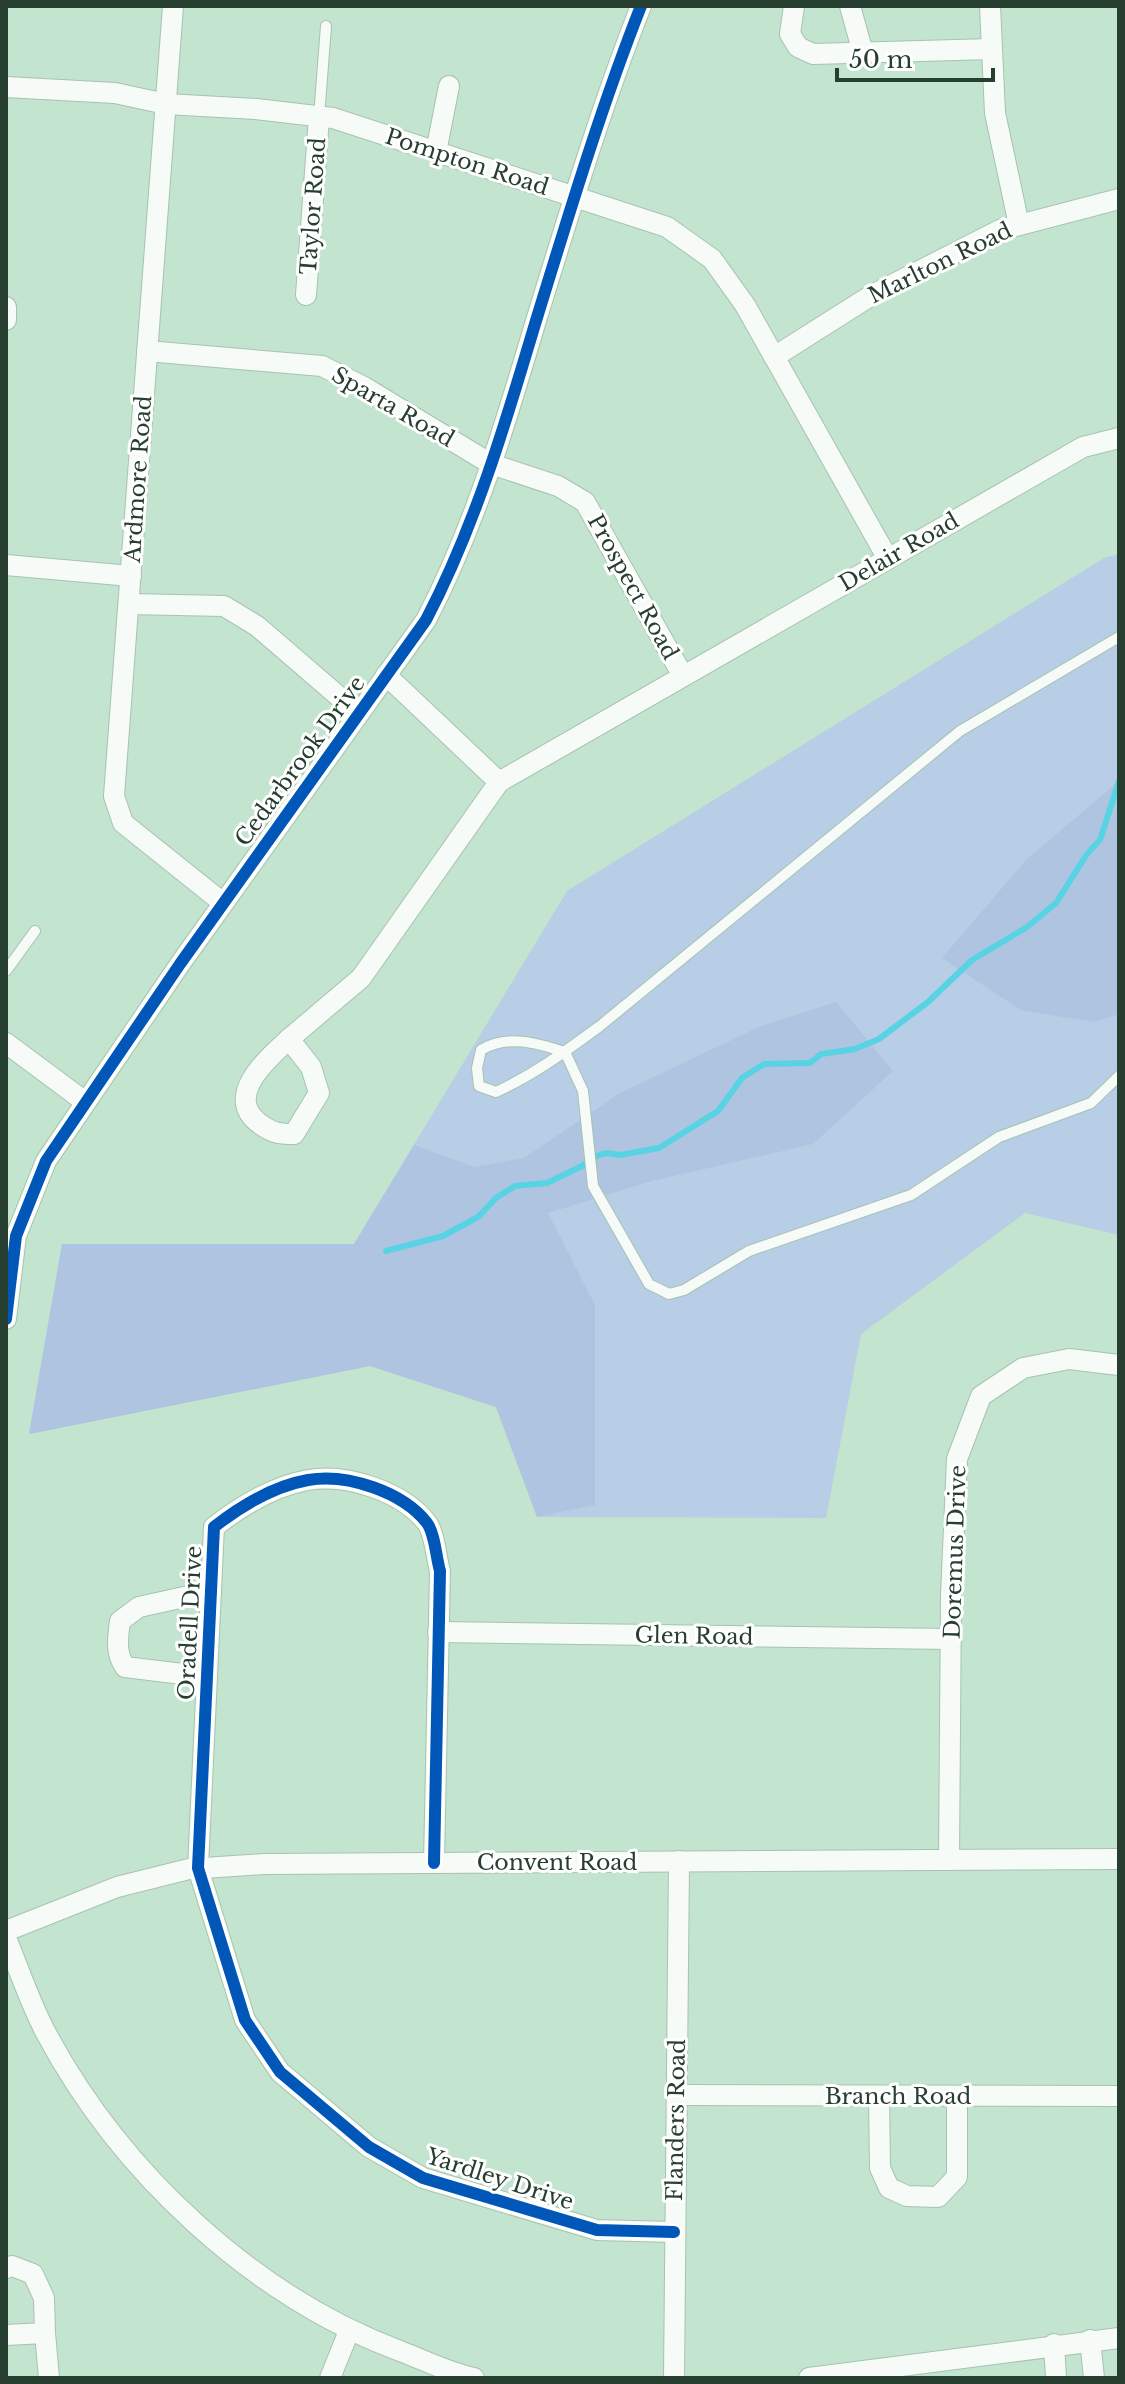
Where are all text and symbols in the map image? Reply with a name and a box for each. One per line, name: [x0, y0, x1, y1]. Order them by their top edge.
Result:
scale bar: [837, 32, 993, 82]
text: 50 m: [849, 45, 913, 74]
street label: Pompton Road: [382, 123, 552, 201]
street label: Taylor Road: [295, 136, 331, 275]
street label: Marlton Road: [864, 216, 1016, 309]
street label: Sparta Road: [327, 361, 459, 453]
street label: Ardmore Road: [119, 394, 157, 565]
street label: Delair Road: [834, 507, 964, 597]
street label: Prospect Road: [582, 509, 684, 665]
street label: Cedarbrook Drive: [229, 671, 371, 851]
street label: Doremus Drive: [938, 1464, 972, 1640]
street label: Oradell Drive: [172, 1545, 208, 1701]
street label: Glen Road: [634, 1621, 754, 1651]
street label: Convent Road: [477, 1849, 637, 1876]
street label: Flanders Road: [661, 2039, 691, 2201]
street label: Branch Road: [825, 2083, 971, 2110]
street label: Yardley Drive: [422, 2142, 577, 2216]

